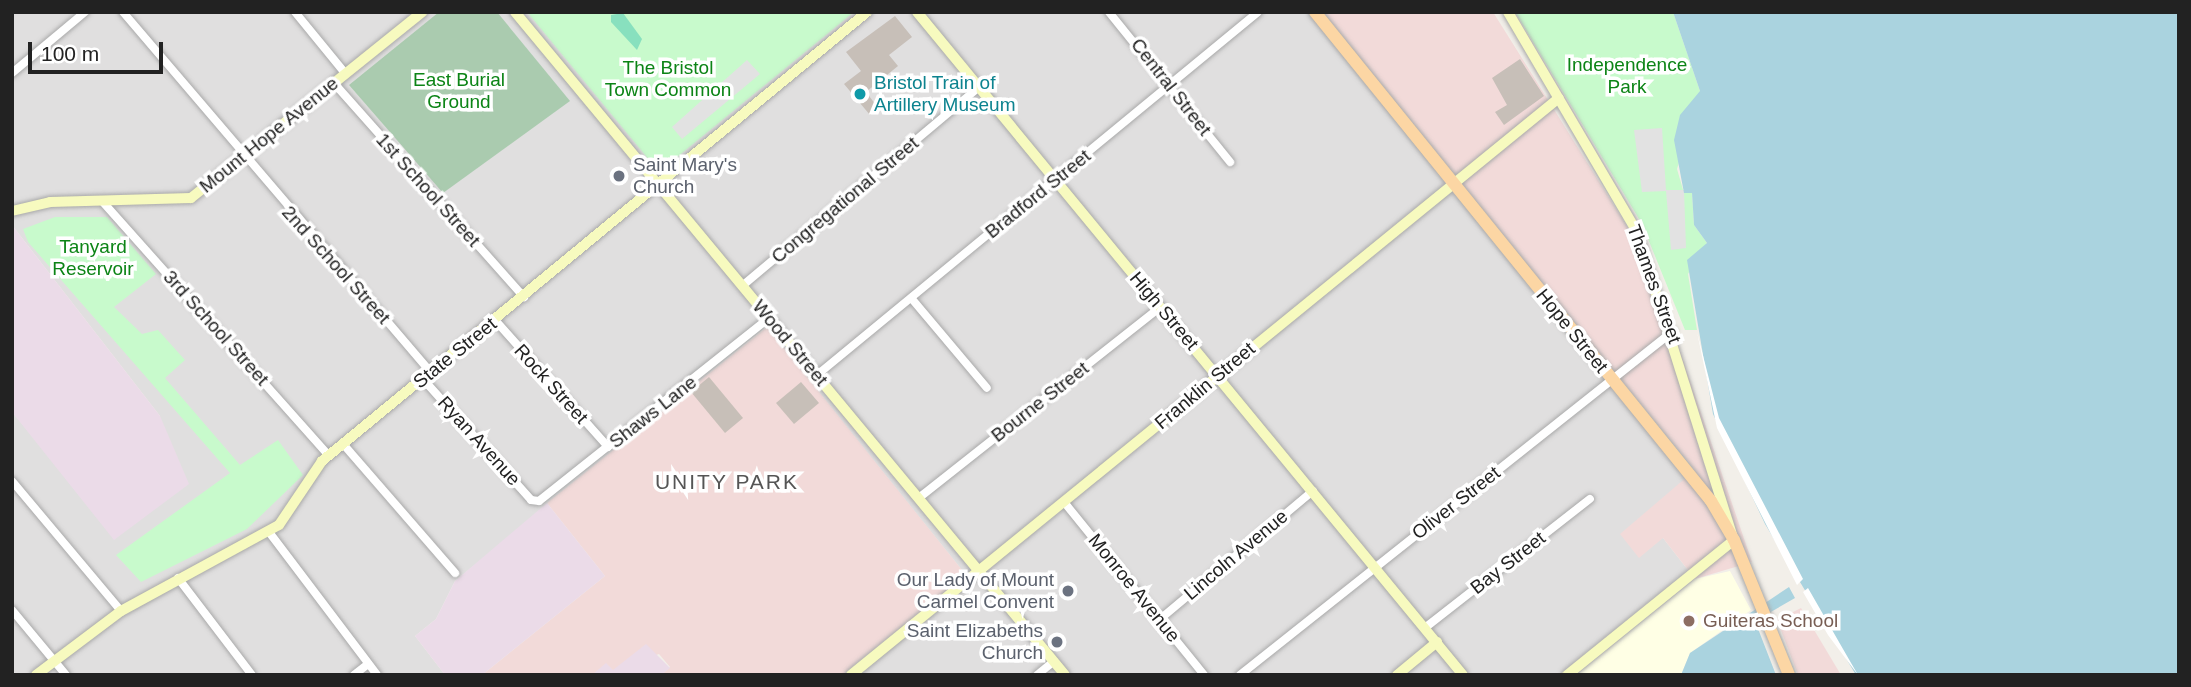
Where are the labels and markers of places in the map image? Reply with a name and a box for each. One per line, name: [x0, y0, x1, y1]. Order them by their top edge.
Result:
place label: Bristol Train of Artillery Museum: [874, 72, 1015, 116]
marker: Bristol Train of Artillery Museum: [852, 86, 868, 102]
place label: Saint Mary's Church: [633, 154, 737, 198]
marker: Saint Mary's Church: [611, 168, 627, 184]
place label: Our Lady of Mount Carmel Convent: [897, 569, 1054, 613]
marker: Our Lady of Mount Carmel Convent: [1060, 583, 1076, 599]
place label: Guiteras School: [1703, 610, 1838, 632]
marker: Guiteras School: [1681, 613, 1697, 629]
place label: Saint Elizabeths Church: [907, 620, 1043, 664]
marker: Saint Elizabeths Church: [1049, 634, 1065, 650]

